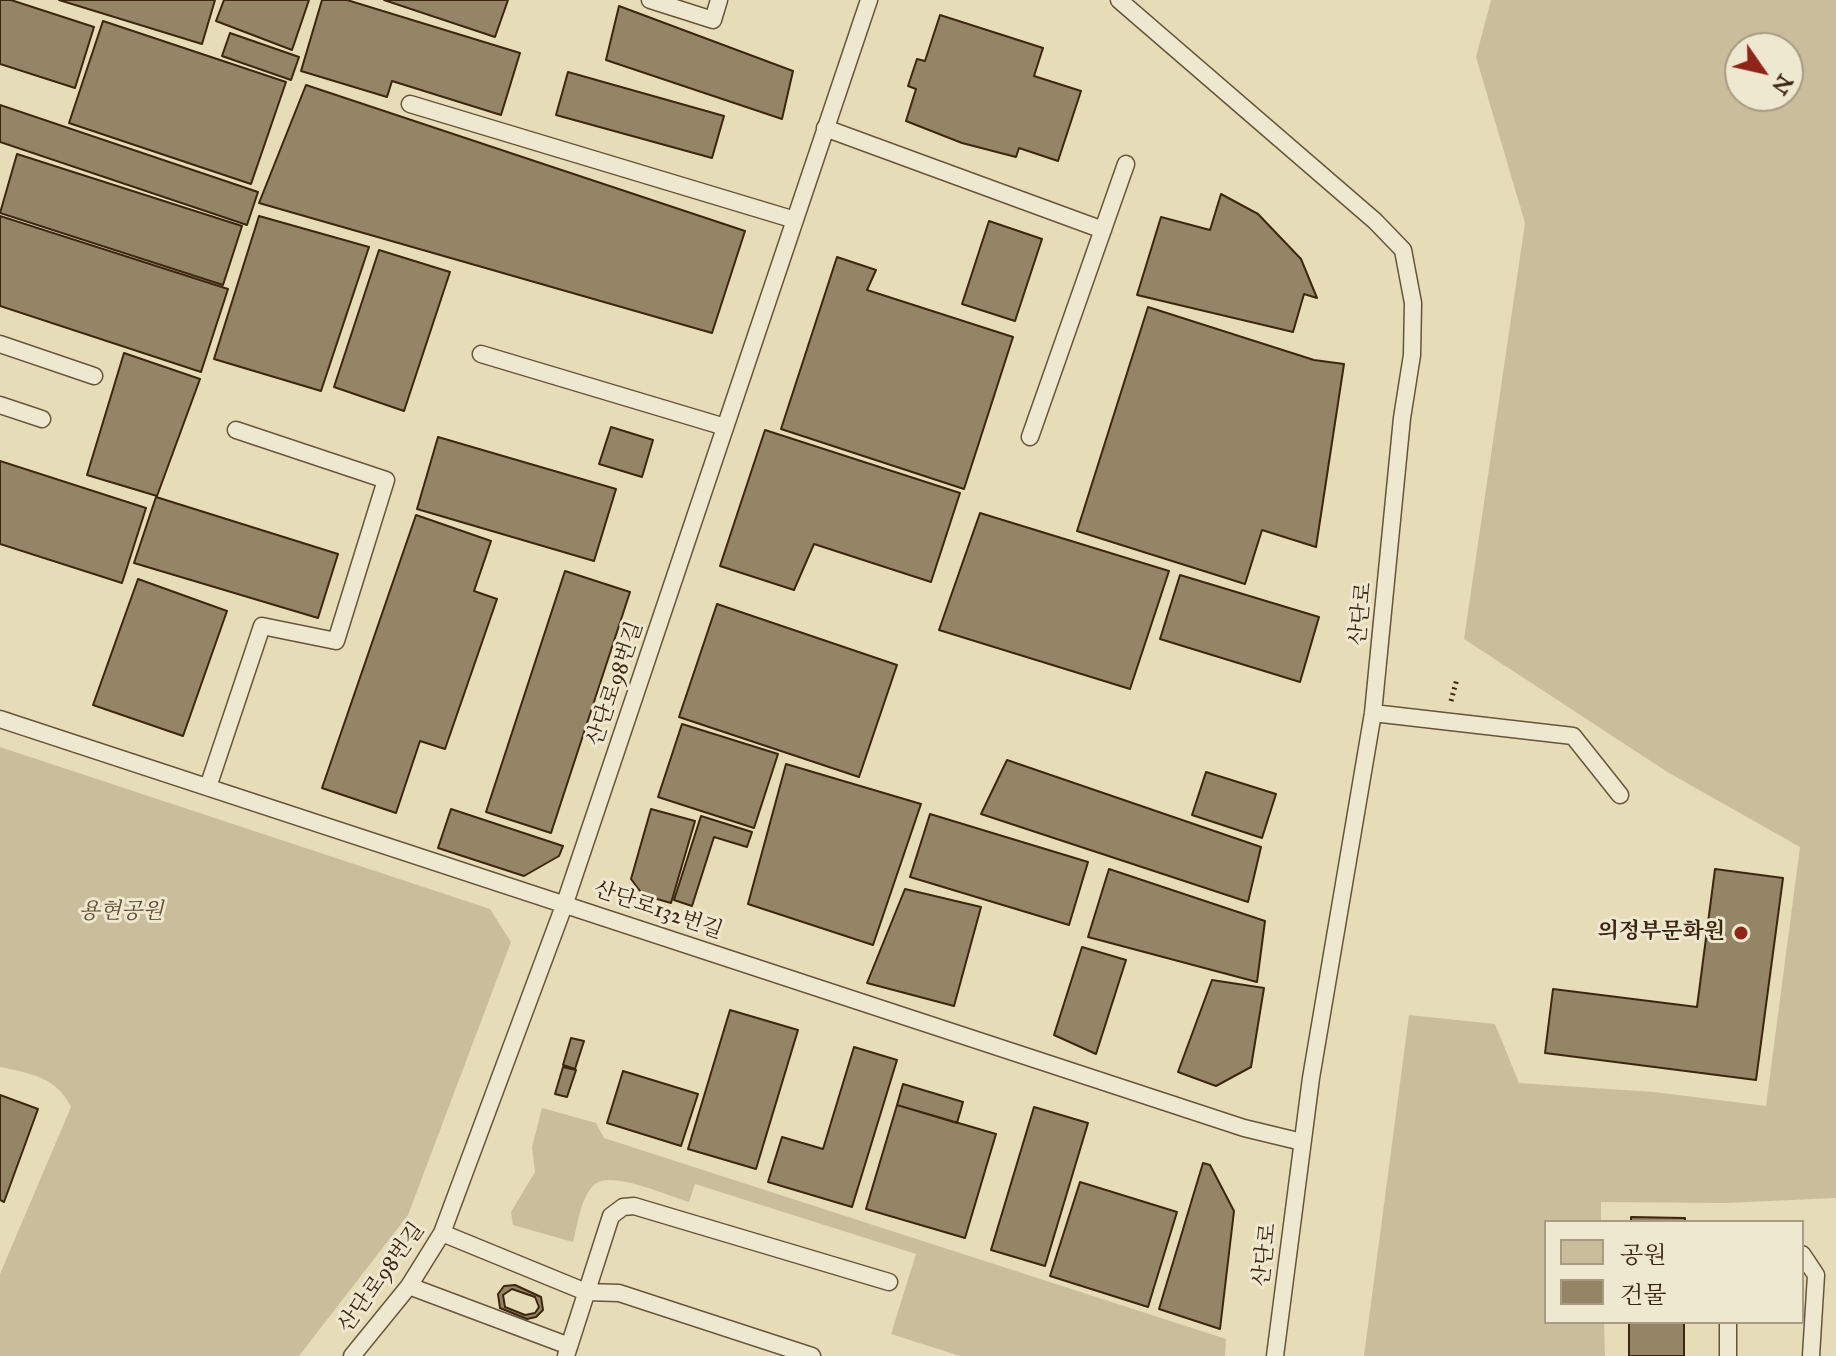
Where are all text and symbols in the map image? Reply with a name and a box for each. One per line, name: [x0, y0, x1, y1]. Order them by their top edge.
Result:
north arrow: [1724, 32, 1804, 112]
text: N: [1766, 69, 1799, 100]
street label: 산단로: [1346, 581, 1378, 647]
street label: 산단로98번길: [582, 618, 650, 750]
street label: 산단로132번길: [590, 877, 726, 945]
park label: 용현공원: [78, 900, 164, 926]
place label: 의정부문화원: [1597, 920, 1725, 946]
marker: 의정부문화원: [1732, 924, 1750, 942]
street label: 산단로98번길: [333, 1218, 431, 1338]
legend: [1544, 1220, 1804, 1324]
street label: 산단로: [1249, 1222, 1283, 1288]
text: 공원: [1620, 1240, 1666, 1270]
text: 건물: [1620, 1280, 1666, 1310]

